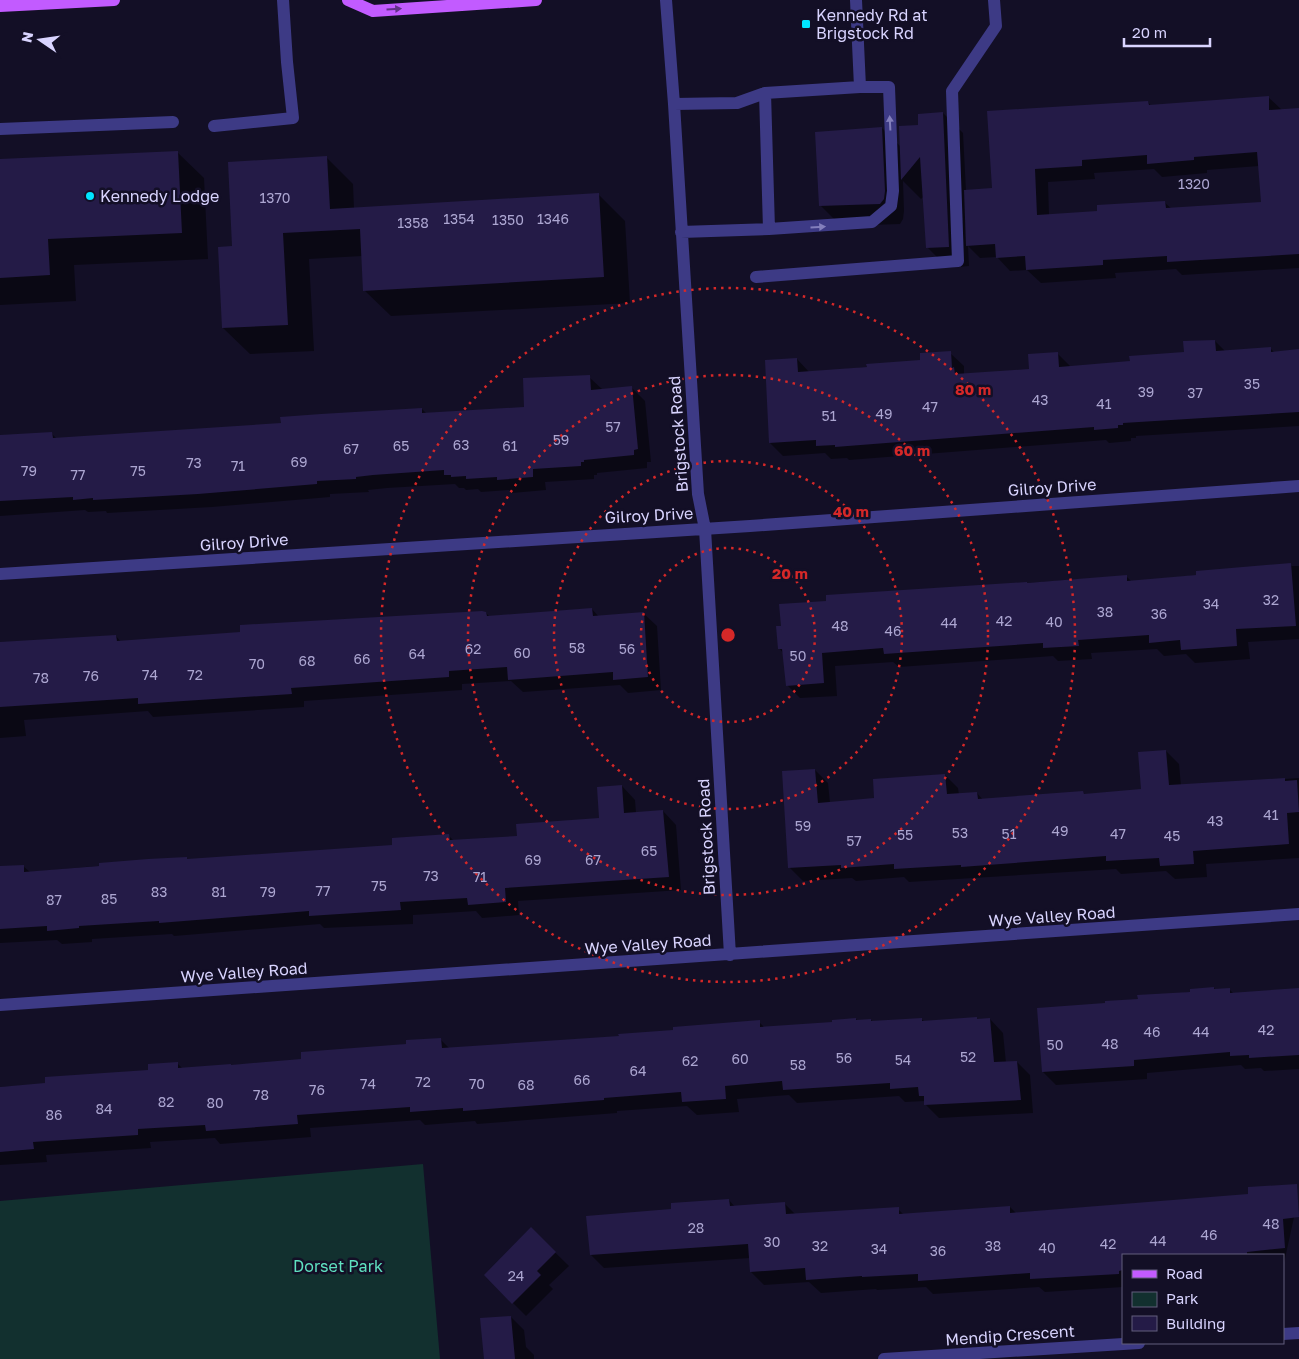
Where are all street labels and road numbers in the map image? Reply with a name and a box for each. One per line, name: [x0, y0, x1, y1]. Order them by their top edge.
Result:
street label: Brigstock Road: [664, 375, 692, 493]
street label: Gilroy Drive: [1007, 474, 1097, 500]
street label: Gilroy Drive: [604, 503, 694, 527]
street label: Gilroy Drive: [199, 529, 289, 555]
street label: Brigstock Road: [693, 778, 719, 896]
street label: Wye Valley Road: [988, 902, 1116, 930]
street label: Wye Valley Road: [584, 930, 712, 958]
street label: Wye Valley Road: [180, 958, 308, 986]
street label: Mendip Crescent: [945, 1321, 1075, 1349]

